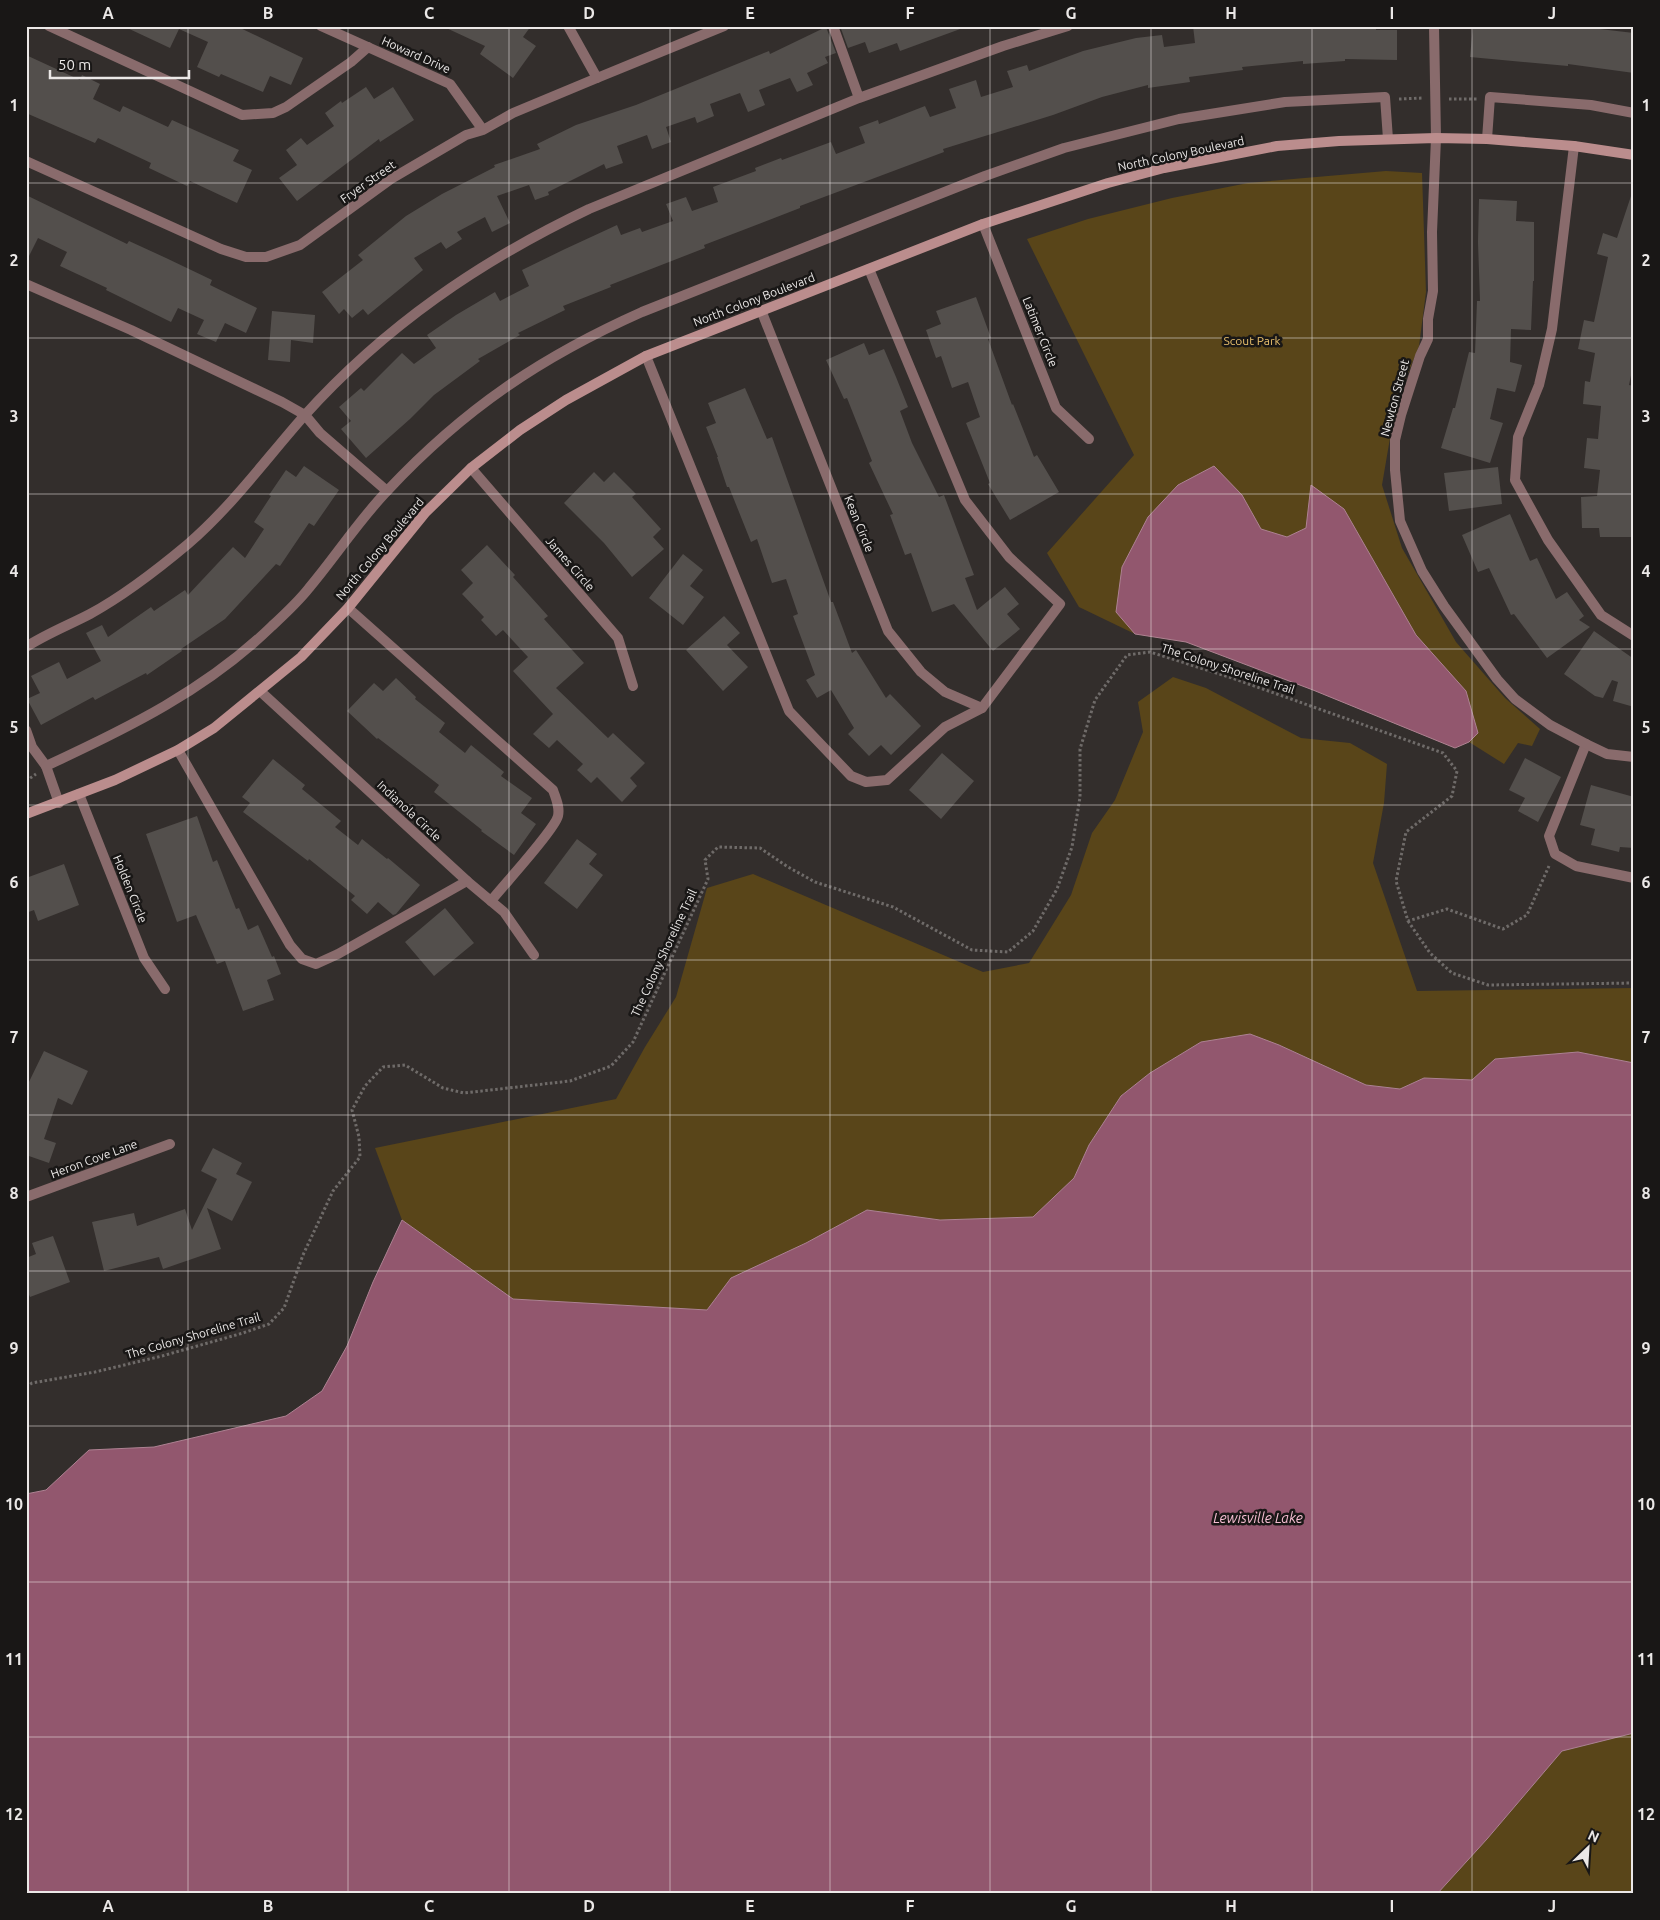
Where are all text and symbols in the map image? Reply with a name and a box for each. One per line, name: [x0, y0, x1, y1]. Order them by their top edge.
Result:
text: A: [102, 4, 114, 22]
text: B: [263, 4, 273, 22]
text: C: [424, 4, 434, 22]
text: D: [583, 4, 595, 22]
text: E: [745, 4, 755, 22]
text: F: [906, 4, 915, 22]
text: G: [1065, 4, 1077, 22]
text: H: [1225, 4, 1237, 22]
text: I: [1390, 4, 1394, 22]
text: J: [1548, 4, 1556, 22]
street label: Howard Drive: [380, 34, 452, 75]
scale bar: [50, 48, 189, 80]
text: 50 m: [58, 56, 91, 73]
text: 1: [9, 96, 19, 114]
text: 1: [1641, 96, 1651, 114]
street label: North Colony Boulevard: [1116, 134, 1245, 173]
street label: Fryer Street: [338, 158, 398, 205]
text: 2: [9, 251, 19, 269]
text: 2: [1641, 251, 1651, 269]
street label: North Colony Boulevard: [691, 270, 816, 329]
street label: Latimer Circle: [1021, 295, 1060, 369]
park label: Scout Park: [1223, 334, 1281, 347]
street label: Newton Street: [1378, 358, 1411, 438]
text: 3: [9, 407, 19, 425]
text: 3: [1641, 407, 1651, 425]
street label: Kean Circle: [842, 494, 877, 554]
street label: North Colony Boulevard: [333, 495, 426, 602]
street label: James Circle: [543, 534, 597, 593]
text: 4: [9, 562, 19, 580]
text: 4: [1641, 562, 1651, 580]
street label: The Colony Shoreline Trail: [1160, 641, 1296, 696]
text: 5: [9, 718, 19, 736]
text: 5: [1641, 718, 1651, 736]
street label: Indianola Circle: [375, 778, 444, 843]
street label: Holden Circle: [111, 853, 150, 925]
text: 6: [9, 873, 19, 891]
text: 6: [1641, 873, 1651, 891]
street label: The Colony Shoreline Trail: [628, 887, 699, 1019]
text: 7: [9, 1028, 19, 1046]
text: 7: [1641, 1028, 1651, 1046]
street label: Heron Cove Lane: [49, 1137, 139, 1180]
text: 8: [9, 1184, 19, 1202]
text: 8: [1641, 1184, 1651, 1202]
street label: The Colony Shoreline Trail: [124, 1310, 262, 1361]
text: 9: [9, 1339, 19, 1357]
text: 9: [1641, 1339, 1651, 1357]
text: 10: [5, 1495, 23, 1513]
text: 10: [1637, 1495, 1655, 1513]
water label: Lewisville Lake: [1213, 1510, 1303, 1526]
text: 11: [5, 1650, 23, 1668]
text: 11: [1637, 1650, 1655, 1668]
text: 12: [5, 1805, 23, 1823]
text: 12: [1637, 1805, 1655, 1823]
north arrow: [1562, 1822, 1612, 1872]
text: N: [1585, 1827, 1602, 1846]
text: A: [102, 1897, 114, 1915]
text: B: [263, 1897, 273, 1915]
text: C: [424, 1897, 434, 1915]
text: D: [583, 1897, 595, 1915]
text: E: [745, 1897, 755, 1915]
text: F: [906, 1897, 915, 1915]
text: G: [1065, 1897, 1077, 1915]
text: H: [1225, 1897, 1237, 1915]
text: I: [1390, 1897, 1394, 1915]
text: J: [1548, 1897, 1556, 1915]

